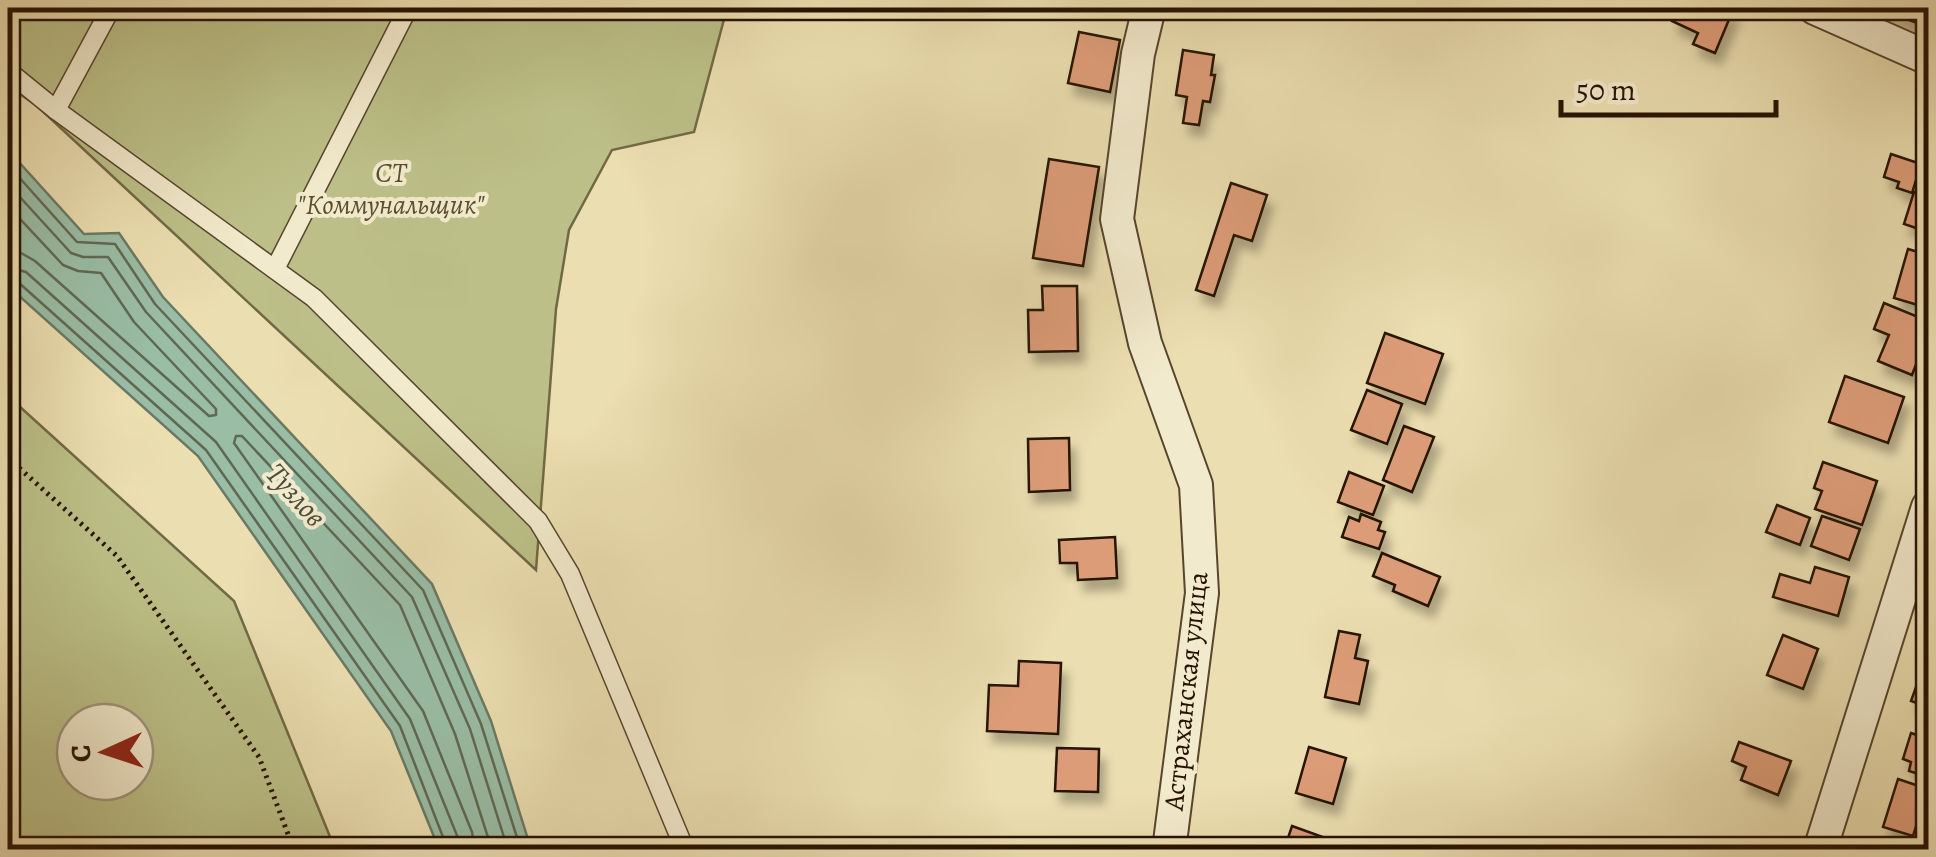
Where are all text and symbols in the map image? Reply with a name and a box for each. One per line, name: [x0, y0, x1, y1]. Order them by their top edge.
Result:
scale bar: [1561, 55, 1776, 117]
text: 50 m: [1576, 70, 1636, 110]
park label: СТ "Коммунальщик": [297, 154, 485, 224]
water label: Тузлов: [257, 455, 335, 535]
street label: Астраханская улица: [1154, 570, 1217, 813]
north arrow: [55, 702, 155, 802]
text: С: [62, 744, 100, 763]

